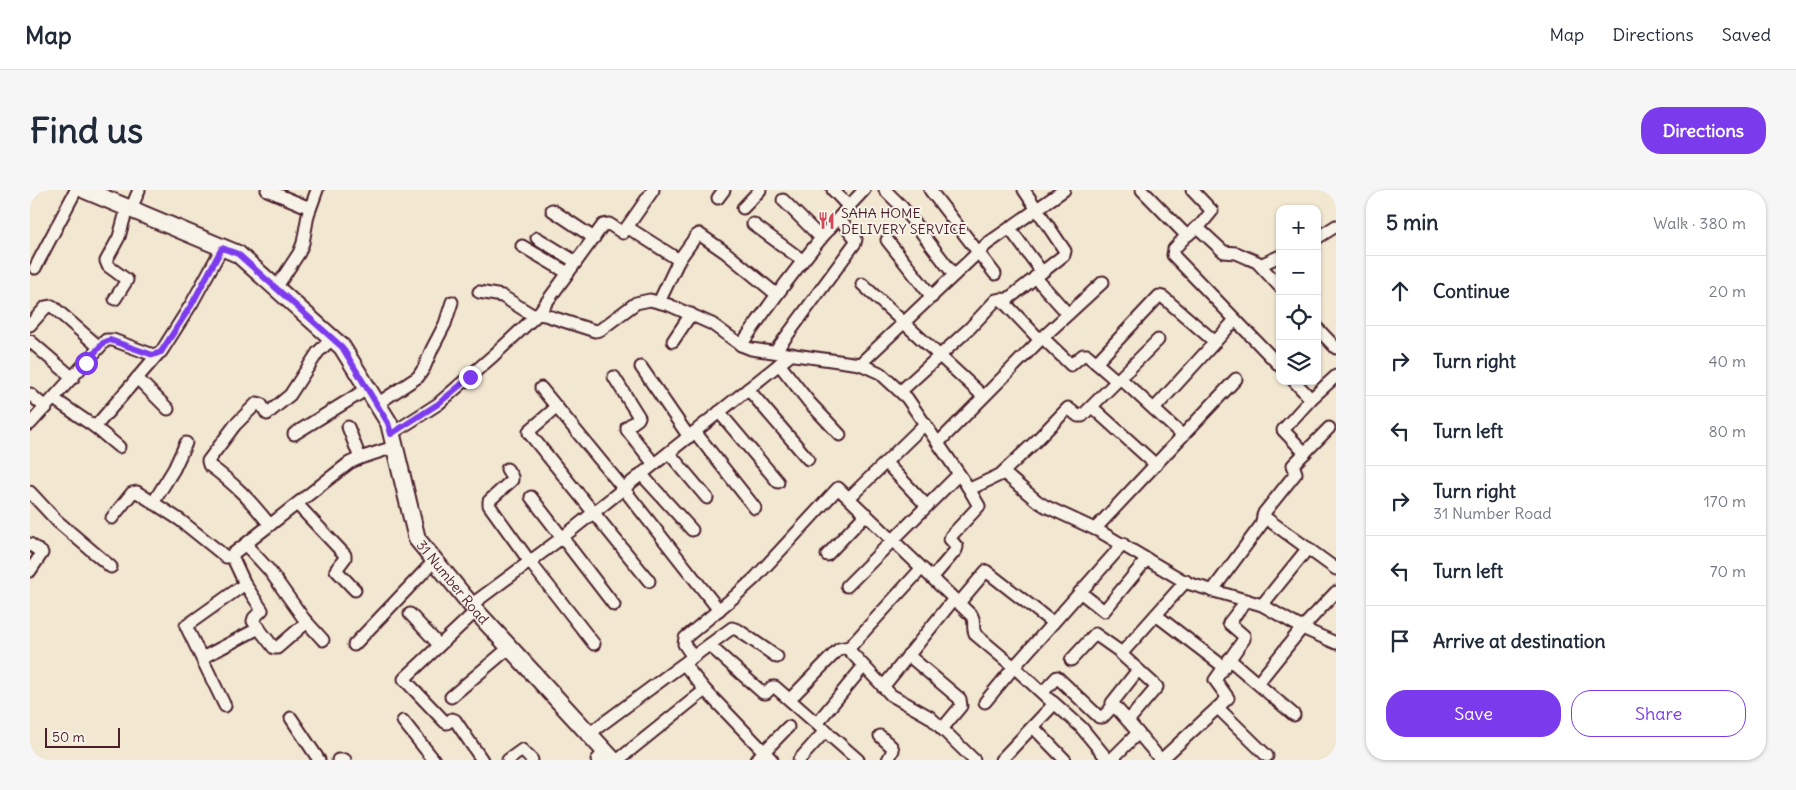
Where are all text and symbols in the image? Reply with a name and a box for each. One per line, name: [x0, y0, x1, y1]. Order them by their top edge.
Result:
text: Map: [25, 20, 72, 50]
text: Map: [1549, 23, 1584, 46]
text: Directions: [1612, 23, 1694, 46]
text: Saved: [1722, 23, 1771, 46]
button: Directions: [1641, 107, 1766, 154]
text: Find us: [30, 108, 143, 152]
place label: SAHA HOME DELIVERY SERVICE: [841, 204, 967, 238]
map controls: [1276, 205, 1321, 385]
button: +: [1276, 205, 1321, 250]
text: 5 min: [1386, 209, 1438, 236]
restaurant icon: SAHA HOME DELIVERY SERVICE: [817, 211, 837, 231]
text: Walk · 380 m: [1653, 213, 1746, 233]
button: −: [1276, 250, 1321, 295]
icon: ahead: [1386, 277, 1414, 305]
text: Continue: [1433, 279, 1510, 303]
text: 20 m: [1709, 281, 1746, 301]
button: locate: [1276, 295, 1321, 340]
button: layers: [1276, 340, 1321, 385]
icon: right: [1386, 347, 1414, 375]
text: Turn right: [1433, 349, 1516, 373]
text: 40 m: [1708, 351, 1746, 371]
route start: [75, 352, 98, 375]
route end: [459, 366, 482, 389]
icon: left: [1386, 417, 1414, 445]
text: Turn left: [1433, 419, 1503, 443]
text: 80 m: [1708, 421, 1746, 441]
text: Turn right: [1433, 479, 1516, 503]
icon: right: [1386, 487, 1414, 515]
text: 170 m: [1703, 491, 1746, 511]
text: 31 Number Road: [1433, 503, 1552, 523]
street label: 31 Number Road: [413, 536, 493, 628]
icon: left: [1386, 557, 1414, 585]
text: Turn left: [1433, 559, 1503, 583]
text: 70 m: [1710, 561, 1746, 581]
icon: arrive: [1386, 627, 1414, 655]
text: Arrive at destination: [1433, 629, 1606, 653]
button: Save: [1386, 690, 1561, 737]
button: Share: [1571, 690, 1746, 737]
scale bar: [45, 725, 120, 748]
text: 50 m: [52, 728, 85, 746]

